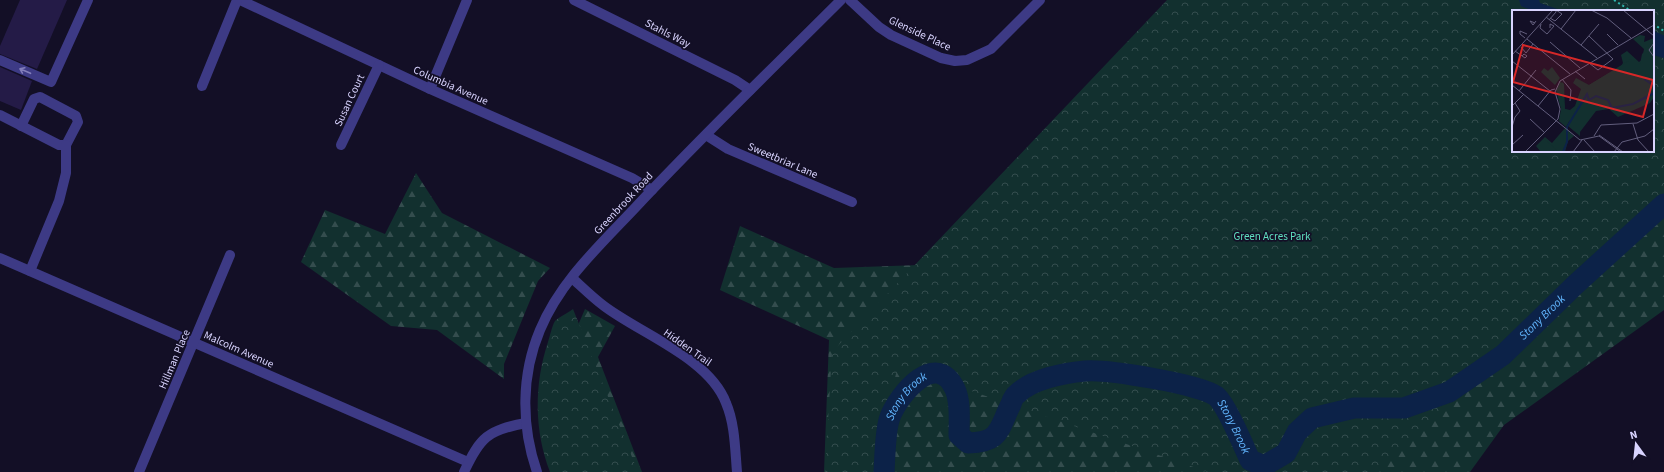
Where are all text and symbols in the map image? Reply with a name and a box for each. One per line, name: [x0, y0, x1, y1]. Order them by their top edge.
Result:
inset map: [1512, 10, 1654, 152]
street label: Glenside Place: [886, 13, 954, 55]
street label: Stahls Way: [642, 16, 693, 51]
street label: Columbia Avenue: [411, 62, 491, 109]
one-way arrow: [20, 67, 32, 74]
street label: Susan Court: [331, 71, 368, 129]
street label: Sweetbriar Lane: [745, 139, 821, 182]
street label: Greenbrook Road: [590, 169, 656, 238]
park label: Green Acres Park: [1233, 229, 1311, 244]
water label: Stony Brook: [1515, 291, 1570, 344]
street label: Hidden Trail: [661, 325, 715, 370]
street label: Hillman Place: [155, 327, 194, 391]
street label: Malcolm Avenue: [201, 327, 277, 372]
water label: Stony Brook: [881, 368, 930, 423]
water label: Stony Brook: [1213, 396, 1254, 457]
north arrow: [1616, 424, 1656, 464]
text: N: [1628, 427, 1639, 443]

